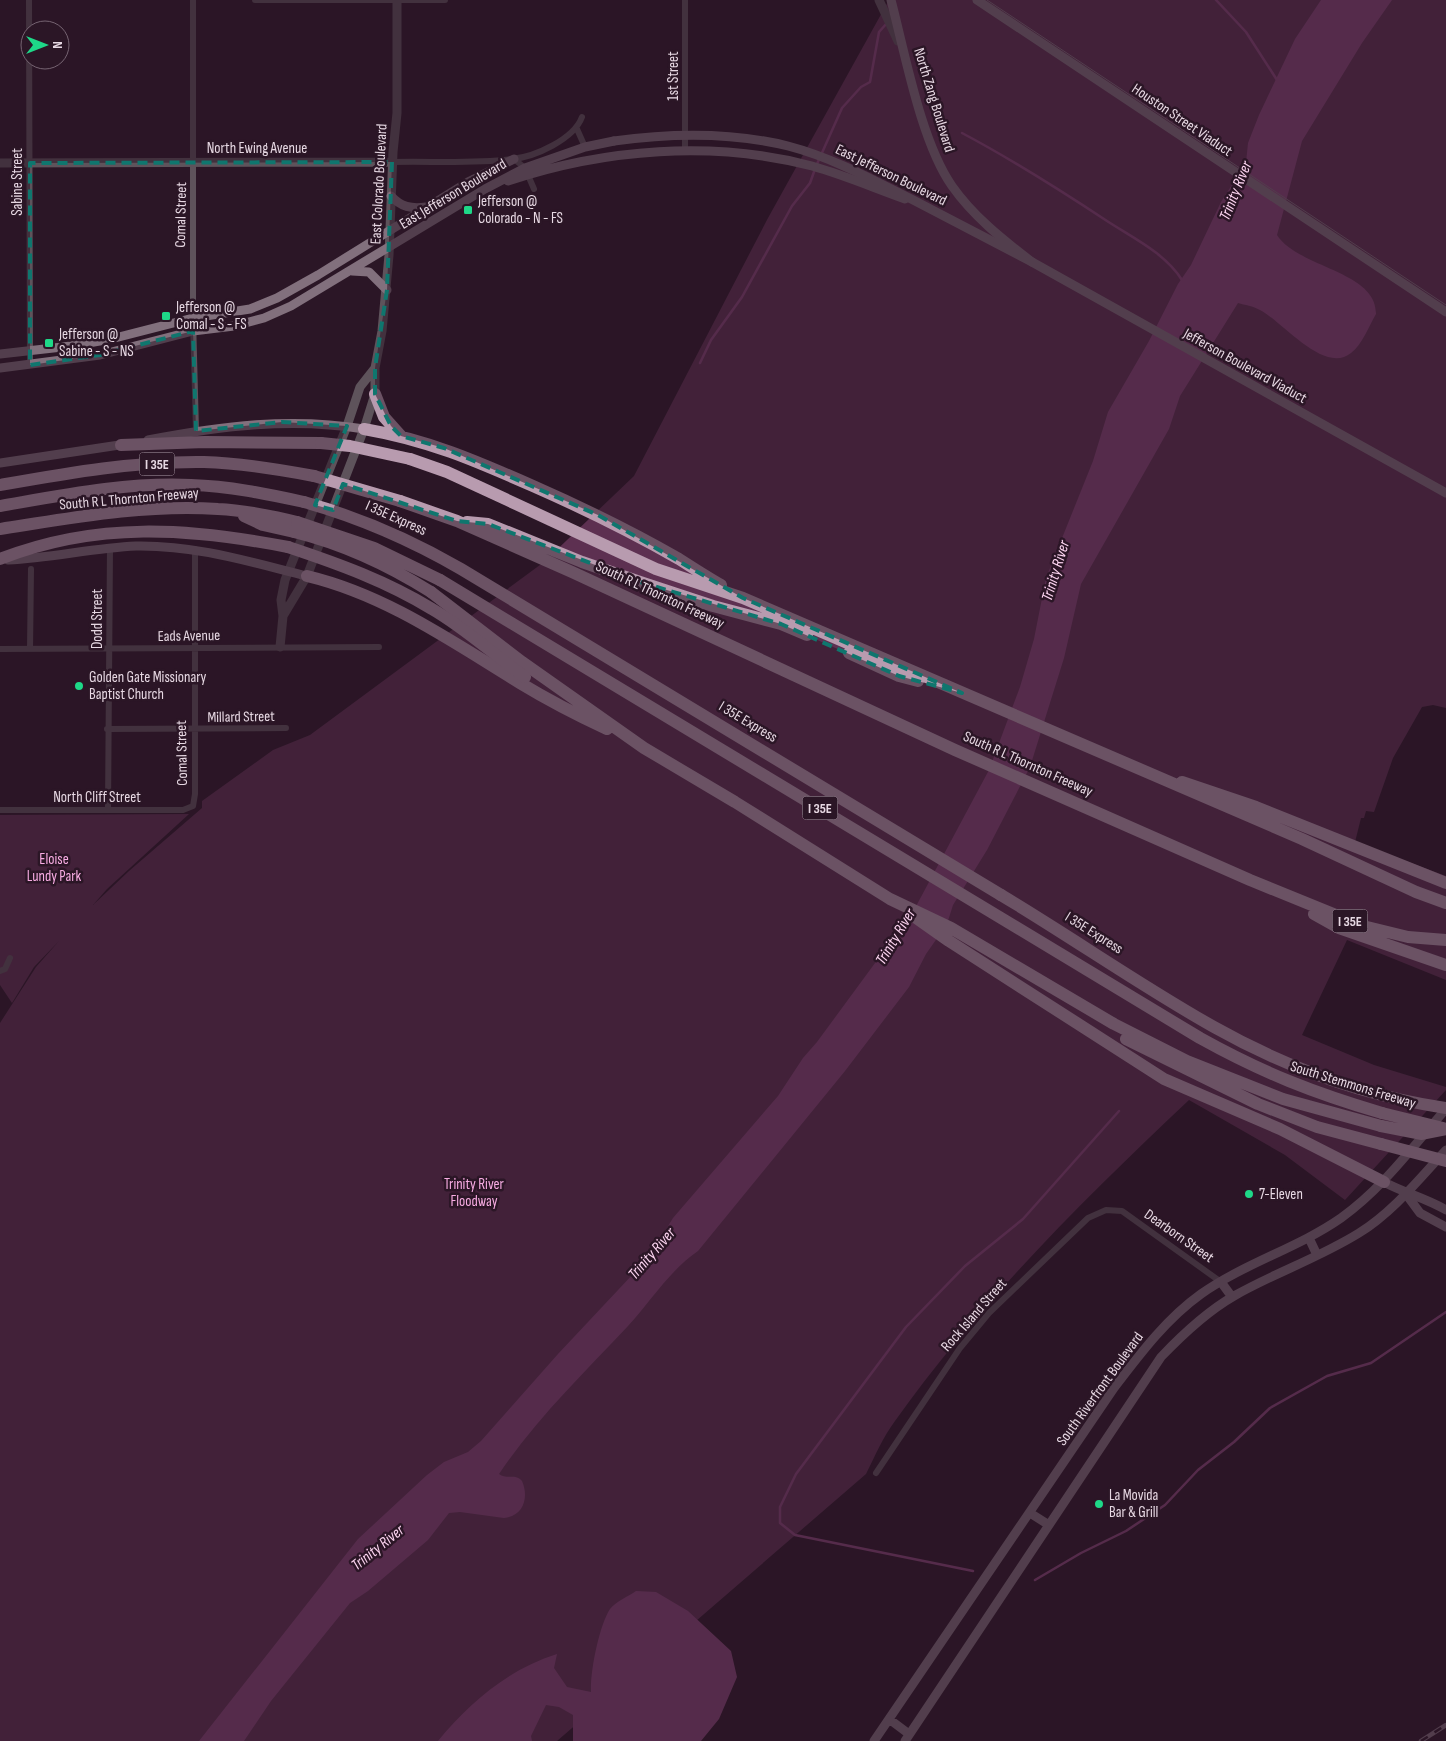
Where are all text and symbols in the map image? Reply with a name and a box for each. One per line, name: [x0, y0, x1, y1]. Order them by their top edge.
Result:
north arrow: [20, 20, 70, 70]
text: N: [49, 41, 66, 49]
street label: North Zang Boulevard: [909, 46, 959, 154]
street label: 1st Street: [664, 51, 683, 101]
street label: Houston Street Viaduct: [1128, 79, 1236, 161]
street label: East Colorado Boulevard: [366, 123, 392, 245]
street label: North Ewing Avenue: [207, 139, 307, 158]
street label: East Jefferson Boulevard: [832, 140, 950, 210]
street label: Sabine Street: [8, 148, 27, 216]
street label: East Jefferson Boulevard: [396, 155, 510, 233]
water label: Trinity River: [1216, 158, 1257, 223]
street label: Comal Street: [171, 182, 191, 248]
place label: Jefferson @ Colorado - N - FS: [477, 192, 563, 228]
marker: Jefferson @ Colorado - N - FS: [462, 204, 474, 216]
place label: Jefferson @ Comal - S - FS: [175, 298, 247, 334]
marker: Jefferson @ Comal - S - FS: [160, 310, 172, 322]
street label: Jefferson Boulevard Viaduct: [1179, 324, 1310, 408]
place label: Jefferson @ Sabine - S - NS: [58, 325, 134, 361]
marker: Jefferson @ Sabine - S - NS: [43, 337, 55, 349]
road number: I 35E: [140, 452, 174, 476]
street label: South R L Thornton Freeway: [58, 483, 200, 515]
street label: I 35E Express: [362, 496, 430, 540]
water label: Trinity River: [1038, 538, 1074, 604]
street label: South R L Thornton Freeway: [593, 557, 728, 633]
street label: Dodd Street: [88, 589, 107, 649]
street label: Eads Avenue: [158, 626, 220, 646]
place label: Golden Gate Missionary Baptist Church: [89, 668, 207, 704]
marker: Golden Gate Missionary Baptist Church: [73, 680, 85, 692]
street label: I 35E Express: [715, 697, 781, 747]
street label: Millard Street: [207, 707, 275, 727]
street label: Comal Street: [172, 720, 192, 786]
street label: South R L Thornton Freeway: [960, 727, 1096, 801]
street label: North Cliff Street: [53, 788, 141, 807]
road number: I 35E: [802, 796, 838, 820]
park label: Eloise Lundy Park: [27, 850, 82, 886]
water label: Trinity River: [872, 905, 920, 969]
street label: I 35E Express: [1061, 908, 1127, 958]
road number: I 35E: [1332, 909, 1368, 932]
street label: South Stemmons Freeway: [1288, 1057, 1418, 1113]
park label: Trinity River Floodway: [444, 1175, 505, 1211]
place label: 7-Eleven: [1259, 1185, 1303, 1204]
marker: 7-Eleven: [1243, 1188, 1255, 1200]
street label: Dearborn Street: [1140, 1205, 1218, 1267]
water label: Trinity River: [624, 1224, 680, 1284]
street label: Rock Island Street: [937, 1274, 1011, 1355]
street label: South Riverfront Boulevard: [1052, 1328, 1148, 1450]
place label: La Movida Bar & Grill: [1109, 1486, 1159, 1522]
marker: La Movida Bar & Grill: [1093, 1498, 1105, 1510]
water label: Trinity River: [348, 1521, 409, 1575]

